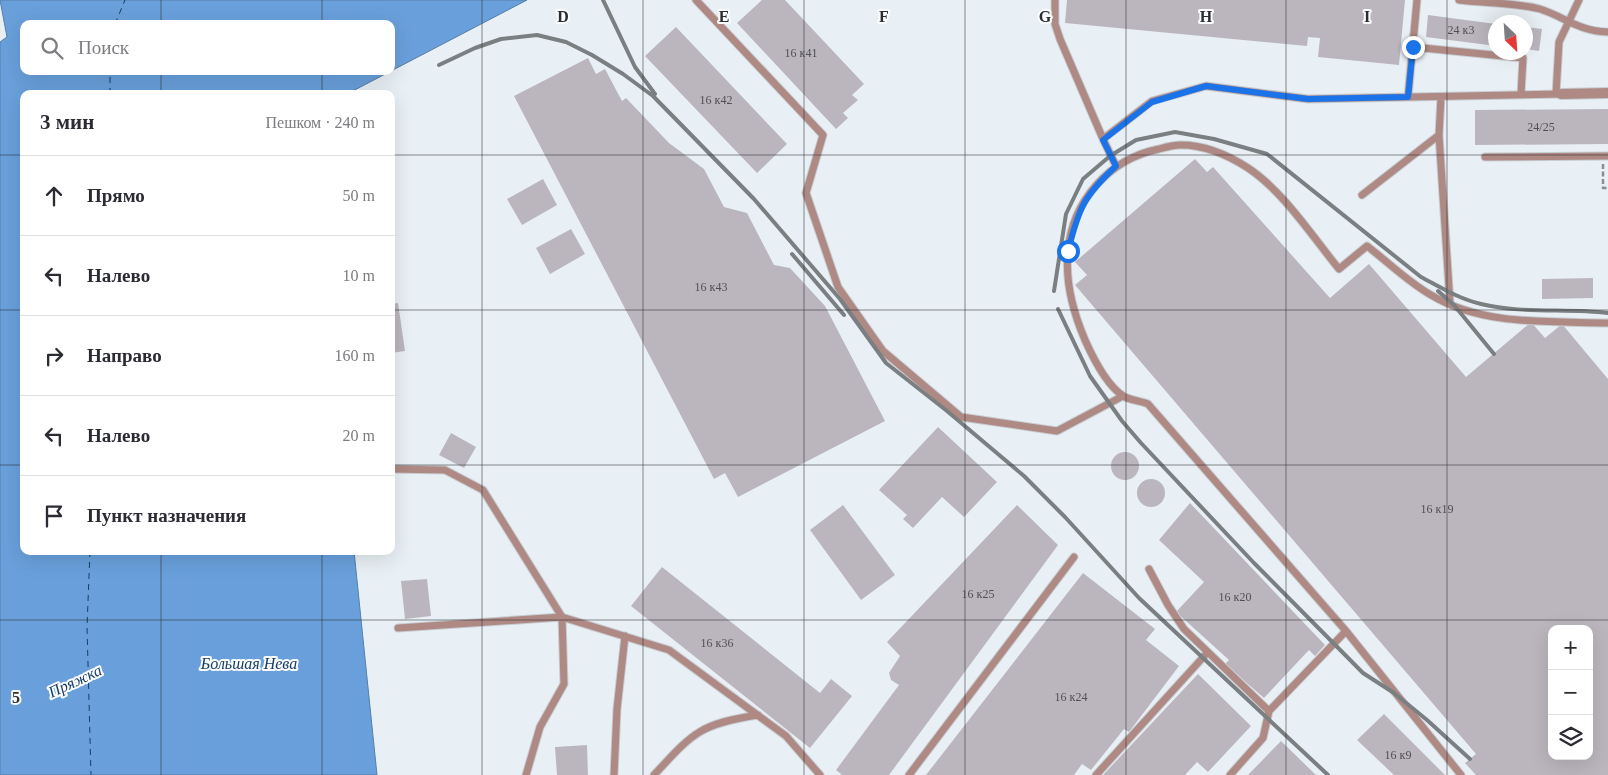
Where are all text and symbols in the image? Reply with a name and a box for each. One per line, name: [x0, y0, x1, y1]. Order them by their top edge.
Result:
text: D: [557, 8, 569, 25]
text: E: [719, 8, 729, 25]
text: F: [879, 8, 889, 25]
text: G: [1039, 8, 1052, 25]
text: H: [1200, 8, 1213, 25]
text: I: [1364, 8, 1370, 25]
north arrow: [1488, 15, 1533, 60]
search box: [20, 20, 395, 75]
house number: 24 к3: [1448, 23, 1474, 37]
icon: search: [38, 34, 66, 62]
route end: [1402, 36, 1425, 59]
text: Поиск: [78, 37, 129, 58]
house number: 16 к41: [785, 46, 817, 60]
house number: 16 к42: [700, 93, 732, 107]
text: 3 мин: [40, 110, 94, 134]
text: Пешком · 240 m: [265, 114, 375, 131]
house number: 24/25: [1527, 120, 1555, 134]
icon: ahead: [40, 182, 68, 210]
text: Прямо: [87, 185, 145, 206]
text: 50 m: [343, 187, 375, 204]
route start: [1057, 240, 1080, 263]
icon: left: [40, 262, 68, 290]
text: Налево: [87, 265, 150, 286]
text: 10 m: [343, 267, 375, 284]
house number: 16 к43: [695, 280, 727, 294]
icon: right: [40, 342, 68, 370]
text: Направо: [87, 345, 162, 366]
text: 160 m: [335, 347, 375, 364]
icon: left: [40, 422, 68, 450]
text: Налево: [87, 425, 150, 446]
text: 20 m: [343, 427, 375, 444]
icon: arrive: [40, 502, 68, 530]
house number: 16 к19: [1421, 502, 1453, 516]
text: Пункт назначения: [87, 505, 246, 526]
house number: 16 к25: [962, 587, 994, 601]
house number: 16 к20: [1219, 590, 1251, 604]
map controls: [1548, 625, 1593, 760]
button: +: [1548, 625, 1593, 670]
house number: 16 к36: [701, 636, 733, 650]
water label: Большая Нева: [200, 655, 297, 672]
water label: Пряжка: [45, 661, 105, 702]
button: −: [1548, 670, 1593, 715]
text: 5: [12, 689, 20, 706]
house number: 16 к24: [1055, 690, 1087, 704]
button: layers: [1548, 715, 1593, 760]
house number: 16 к9: [1385, 748, 1411, 762]

